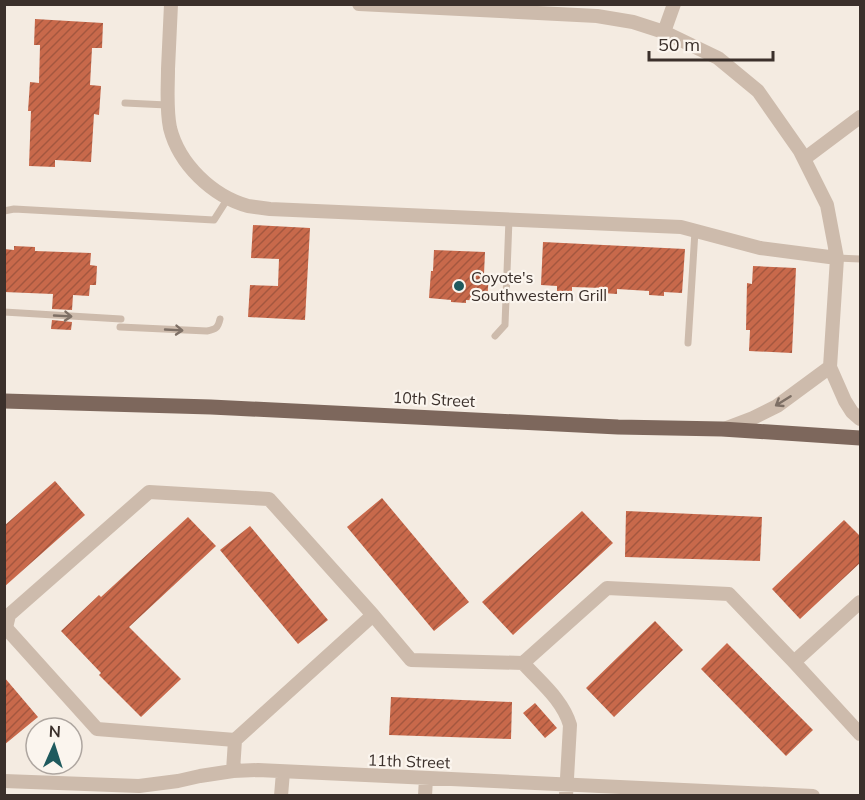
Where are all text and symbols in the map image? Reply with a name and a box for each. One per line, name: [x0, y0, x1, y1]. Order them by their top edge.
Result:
scale bar: [649, 24, 774, 62]
text: 50 m: [658, 33, 700, 56]
place label: Coyote's Southwestern Grill: [471, 267, 607, 305]
marker: Coyote's Southwestern Grill: [452, 279, 466, 293]
one-way arrow: [52, 310, 72, 321]
one-way arrow: [163, 324, 183, 335]
street label: 10th Street: [392, 387, 476, 411]
one-way arrow: [775, 396, 792, 408]
north arrow: [24, 716, 84, 776]
text: N: [48, 721, 61, 741]
street label: 11th Street: [367, 750, 451, 772]

